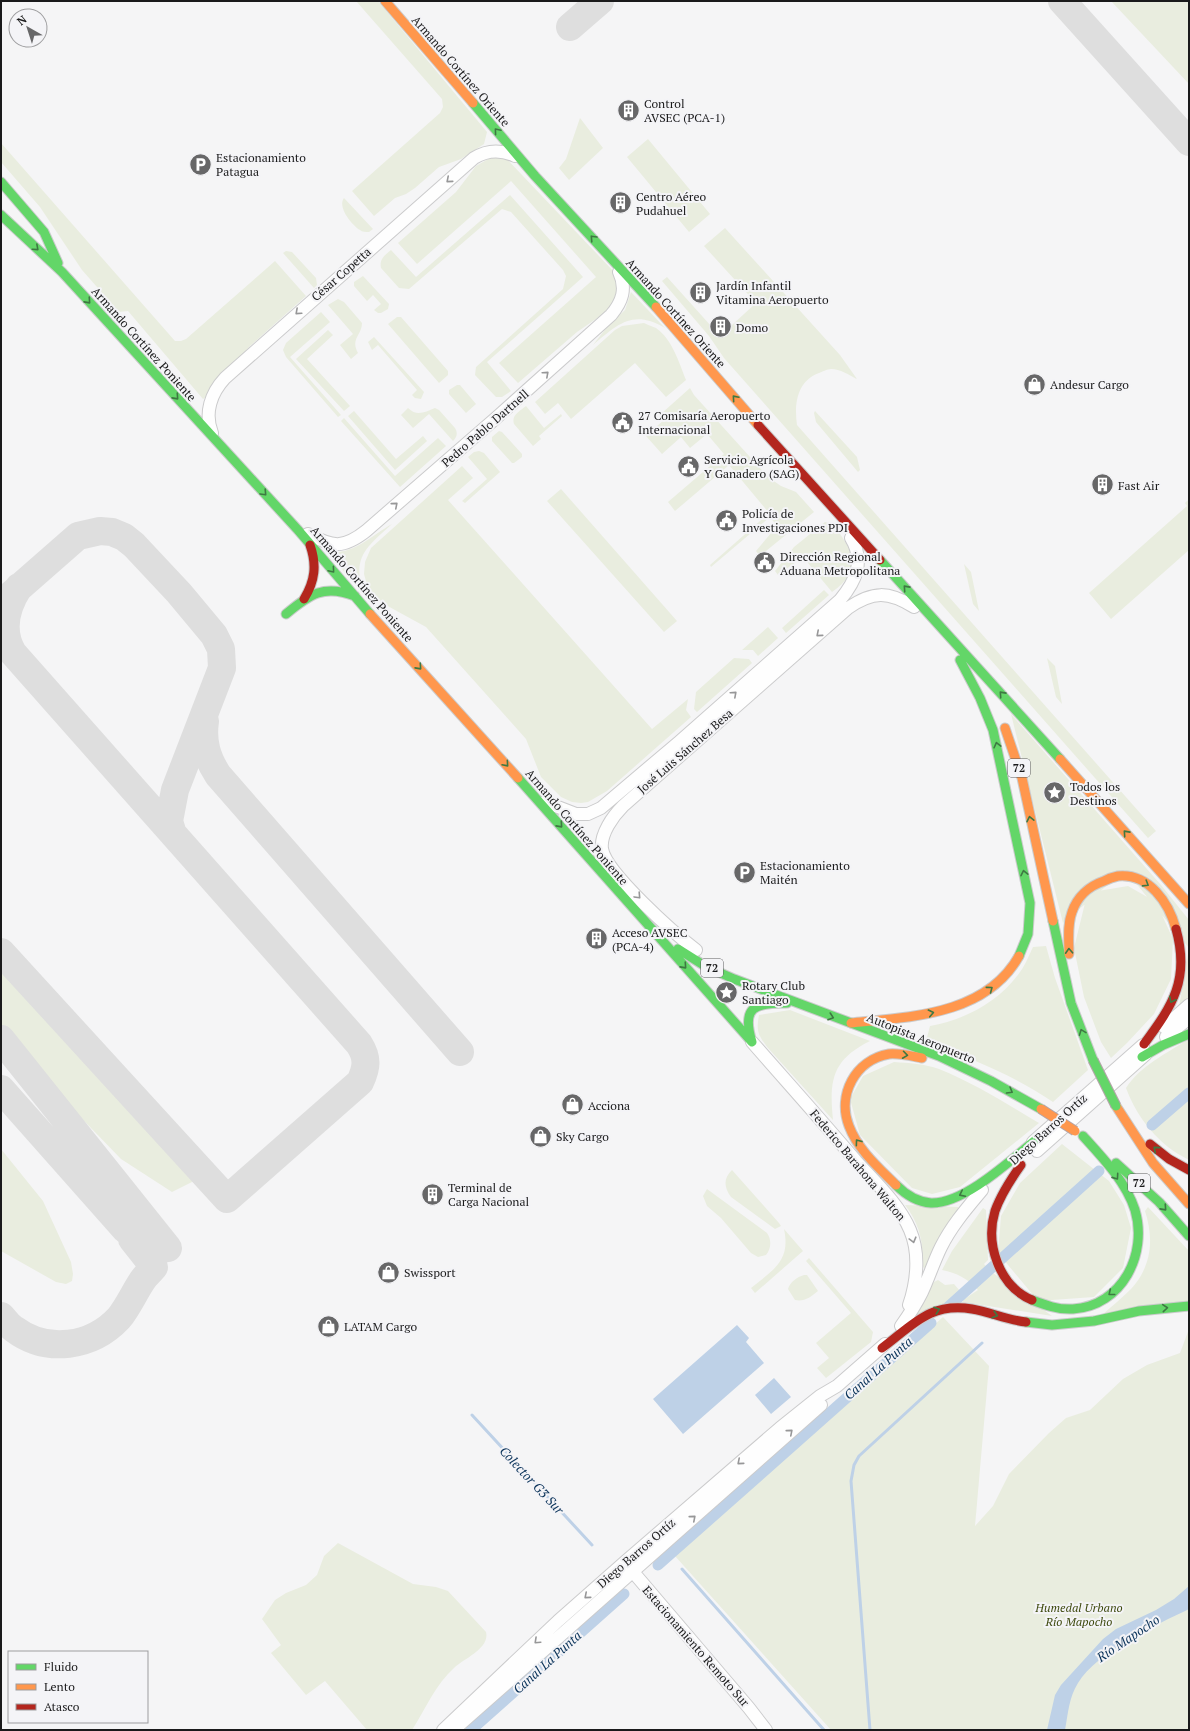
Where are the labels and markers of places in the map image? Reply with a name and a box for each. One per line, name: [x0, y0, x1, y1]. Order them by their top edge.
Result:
place label: Control AVSEC (PCA-1): [644, 96, 725, 125]
building icon: Control AVSEC (PCA-1): [616, 97, 642, 123]
place label: Estacionamiento Patagua: [216, 150, 306, 179]
parking icon: Estacionamiento Patagua: [188, 151, 214, 177]
place label: Centro Aéreo Pudahuel: [636, 189, 706, 218]
building icon: Centro Aéreo Pudahuel: [607, 190, 633, 216]
place label: Jardín Infantil Vitamina Aeropuerto: [716, 278, 829, 307]
building icon: Jardín Infantil Vitamina Aeropuerto: [687, 279, 713, 305]
building icon: Domo: [708, 314, 734, 340]
place label: Domo: [736, 320, 768, 335]
shop icon: Andesur Cargo: [1021, 371, 1047, 397]
place label: Andesur Cargo: [1050, 377, 1129, 392]
place label: 27 Comisaría Aeropuerto Internacional: [638, 408, 771, 437]
public building icon: 27 Comisaría Aeropuerto Internacional: [609, 409, 635, 435]
place label: Servicio Agrícola Y Ganadero (SAG): [704, 452, 799, 481]
public building icon: Servicio Agrícola Y Ganadero (SAG): [676, 453, 702, 479]
building icon: Fast Air: [1089, 472, 1115, 498]
place label: Fast Air: [1118, 478, 1160, 493]
place label: Policía de Investigaciones PDI: [742, 506, 848, 535]
public building icon: Policía de Investigaciones PDI: [714, 507, 740, 533]
place label: Dirección Regional Aduana Metropolitana: [780, 549, 900, 578]
public building icon: Dirección Regional Aduana Metropolitana: [752, 550, 778, 576]
place label: Todos los Destinos: [1070, 779, 1120, 808]
place icon: Todos los Destinos: [1042, 780, 1068, 806]
place label: Estacionamiento Maitén: [760, 858, 850, 887]
parking icon: Estacionamiento Maitén: [731, 859, 757, 885]
place label: Acceso AVSEC (PCA-4): [612, 925, 688, 954]
building icon: Acceso AVSEC (PCA-4): [584, 926, 610, 952]
place label: Rotary Club Santiago: [742, 978, 805, 1007]
place icon: Rotary Club Santiago: [713, 979, 739, 1005]
shop icon: Acciona: [559, 1092, 585, 1118]
place label: Acciona: [588, 1098, 630, 1113]
shop icon: Sky Cargo: [527, 1123, 553, 1149]
place label: Sky Cargo: [556, 1129, 609, 1144]
place label: Terminal de Carga Nacional: [448, 1180, 530, 1209]
building icon: Terminal de Carga Nacional: [420, 1181, 446, 1207]
shop icon: Swissport: [376, 1259, 402, 1285]
place label: Swissport: [404, 1265, 456, 1280]
shop icon: LATAM Cargo: [316, 1313, 342, 1339]
place label: LATAM Cargo: [344, 1319, 417, 1334]

